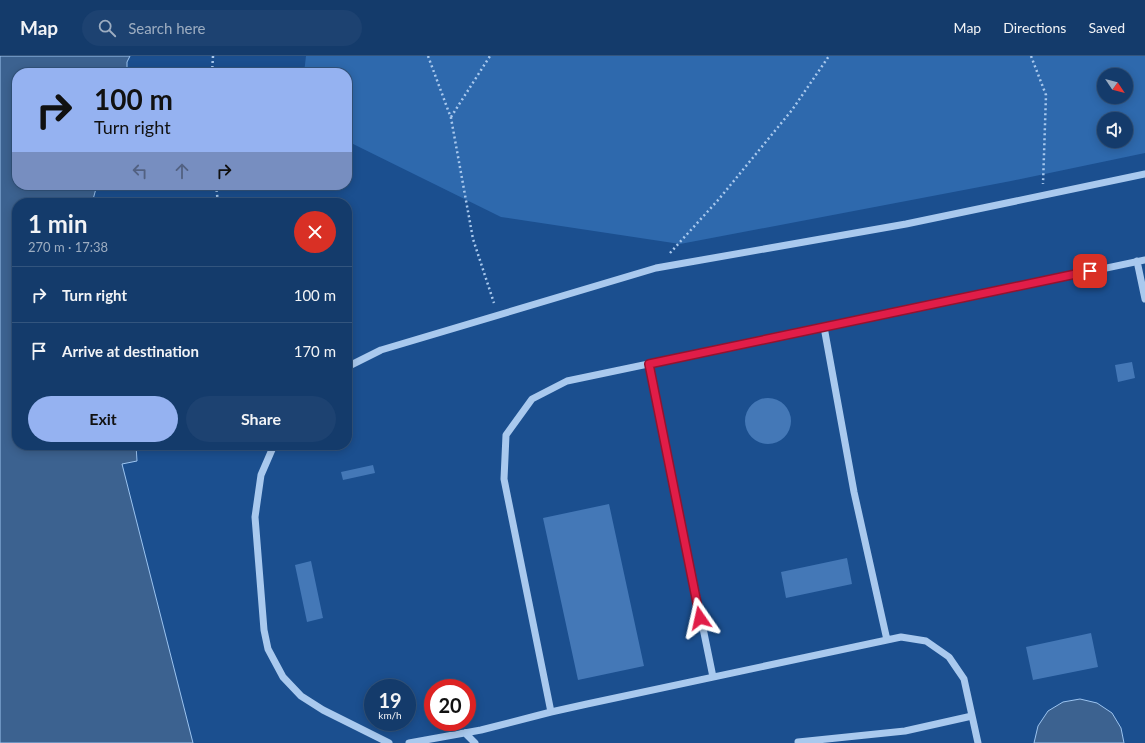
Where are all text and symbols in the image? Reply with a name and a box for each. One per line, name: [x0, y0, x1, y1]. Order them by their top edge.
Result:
search box: [82, 10, 362, 46]
text: Map: [20, 16, 58, 39]
icon: search: [96, 17, 118, 39]
text: Search here: [128, 19, 206, 37]
text: Map: [954, 19, 981, 36]
text: Directions: [1003, 19, 1066, 36]
text: Saved: [1088, 19, 1125, 36]
north arrow: [1097, 68, 1133, 104]
map controls: [1097, 68, 1133, 148]
text: 100 m: [94, 82, 173, 116]
icon: right: [28, 84, 80, 136]
button: sound: [1097, 112, 1133, 148]
text: Turn right: [94, 116, 171, 138]
icon: left: [129, 160, 151, 182]
icon: ahead: [171, 160, 193, 182]
icon: right: [213, 160, 235, 182]
text: 1 min: [28, 209, 88, 238]
button: close: [294, 211, 336, 253]
text: 270 m · 17:38: [28, 239, 108, 255]
pin: [1073, 254, 1107, 288]
icon: arrive: [1079, 260, 1101, 282]
icon: right: [28, 284, 50, 306]
text: Turn right: [62, 286, 127, 304]
text: 100 m: [294, 286, 336, 304]
icon: arrive: [28, 340, 50, 362]
text: Arrive at destination: [62, 342, 199, 360]
text: 170 m: [294, 342, 336, 360]
button: Exit: [28, 396, 178, 442]
button: Share: [186, 396, 336, 442]
position arrow: [679, 597, 721, 639]
speed limit sign: 20: [424, 679, 476, 731]
text: 19: [378, 688, 402, 712]
text: km/h: [378, 709, 402, 721]

